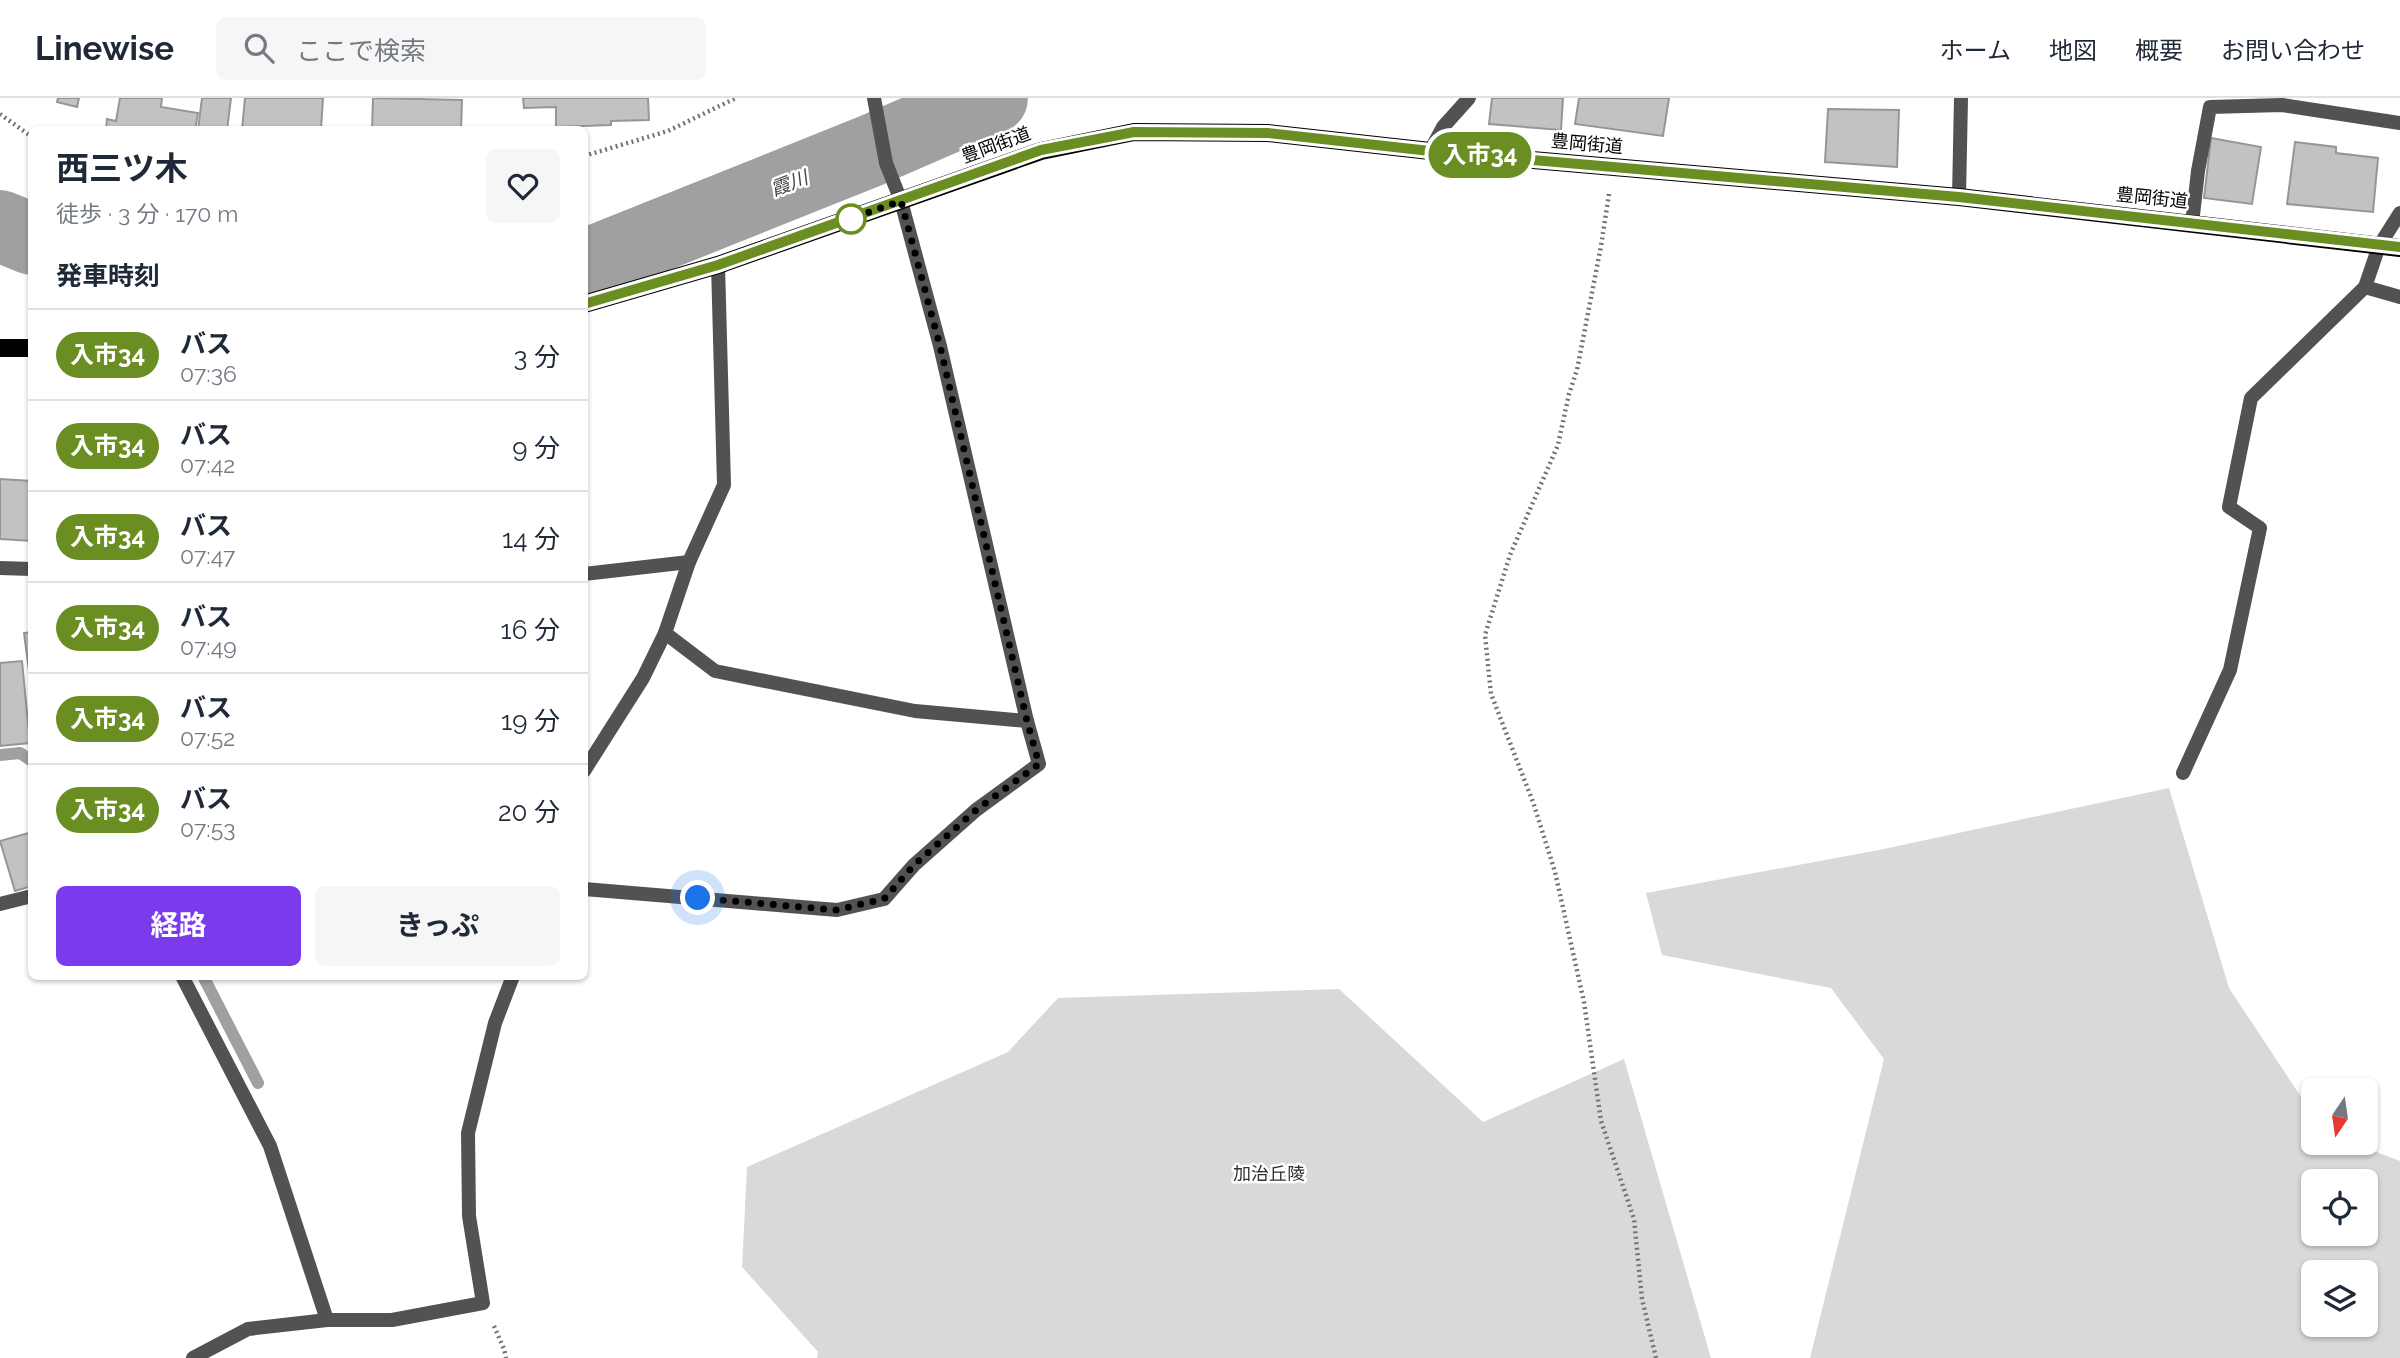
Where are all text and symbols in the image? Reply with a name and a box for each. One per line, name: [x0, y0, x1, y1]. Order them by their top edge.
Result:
search box: [216, 17, 706, 80]
text: Linewise: [35, 29, 174, 68]
icon: search: [240, 29, 278, 67]
text: ここで検索: [296, 36, 426, 66]
text: ホーム: [1940, 36, 2011, 65]
text: 地図: [2049, 36, 2097, 65]
text: 概要: [2135, 36, 2183, 65]
text: お問い合わせ: [2221, 36, 2365, 65]
street label: 豊岡街道: [958, 122, 1033, 167]
street label: 豊岡街道: [1550, 130, 1624, 157]
line badge: 入市34: [1431, 132, 1529, 178]
text: 入市34: [1442, 140, 1518, 169]
text: 西三ツ木: [56, 149, 188, 188]
button: heart: [486, 149, 560, 223]
water label: 霞川: [767, 165, 813, 200]
street label: 豊岡街道: [2115, 183, 2189, 212]
text: 徒歩 · 3 分 · 170 m: [56, 200, 238, 227]
unlabelled marker: [836, 204, 866, 234]
text: 発車時刻: [56, 261, 160, 291]
text: バス: [180, 329, 232, 359]
text: 入市34: [70, 340, 145, 369]
text: 3 分: [513, 342, 560, 372]
text: 07:36: [180, 360, 237, 387]
text: バス: [180, 420, 232, 450]
text: 入市34: [70, 431, 145, 460]
text: 9 分: [512, 433, 560, 463]
text: 07:42: [180, 451, 235, 478]
text: バス: [180, 511, 232, 541]
text: 入市34: [70, 522, 145, 551]
text: 14 分: [502, 524, 560, 554]
text: 07:47: [180, 542, 235, 569]
text: バス: [180, 602, 232, 632]
text: 入市34: [70, 613, 145, 642]
text: 16 分: [501, 615, 560, 645]
text: 07:49: [180, 633, 237, 660]
text: バス: [180, 693, 232, 723]
text: 入市34: [70, 704, 145, 733]
text: 19 分: [501, 706, 560, 736]
text: 07:52: [180, 724, 235, 751]
text: バス: [180, 784, 232, 814]
text: 入市34: [70, 795, 145, 824]
text: 20 分: [498, 797, 560, 827]
text: 07:53: [180, 815, 235, 842]
your location: [680, 880, 715, 915]
button: 経路: [56, 886, 301, 966]
button: きっぷ: [315, 886, 560, 966]
north arrow: [2301, 1078, 2378, 1155]
map controls: [2301, 1078, 2378, 1337]
park label: 加治丘陵: [1233, 1163, 1305, 1184]
button: locate: [2301, 1169, 2378, 1246]
button: layers: [2301, 1260, 2378, 1337]

